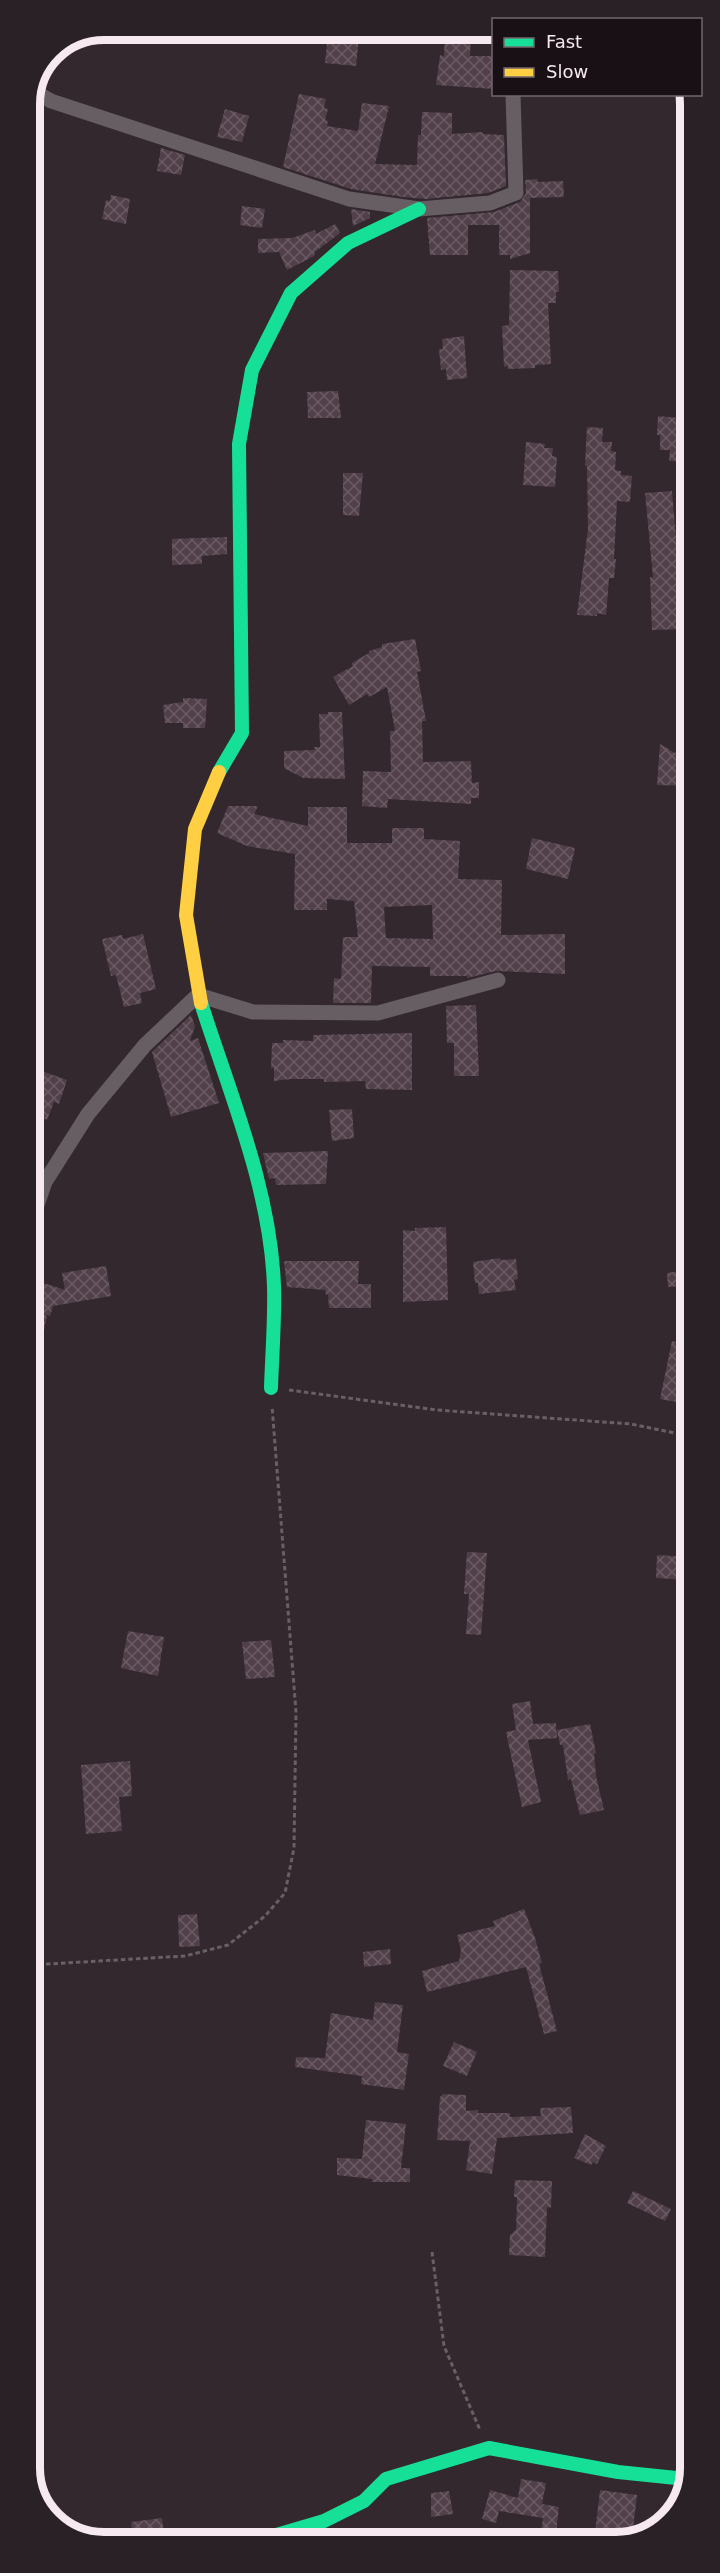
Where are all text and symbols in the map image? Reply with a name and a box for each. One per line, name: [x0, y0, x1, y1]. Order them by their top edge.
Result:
legend: [492, 18, 702, 96]
text: Fast: [546, 31, 582, 52]
text: Slow: [546, 61, 588, 82]

